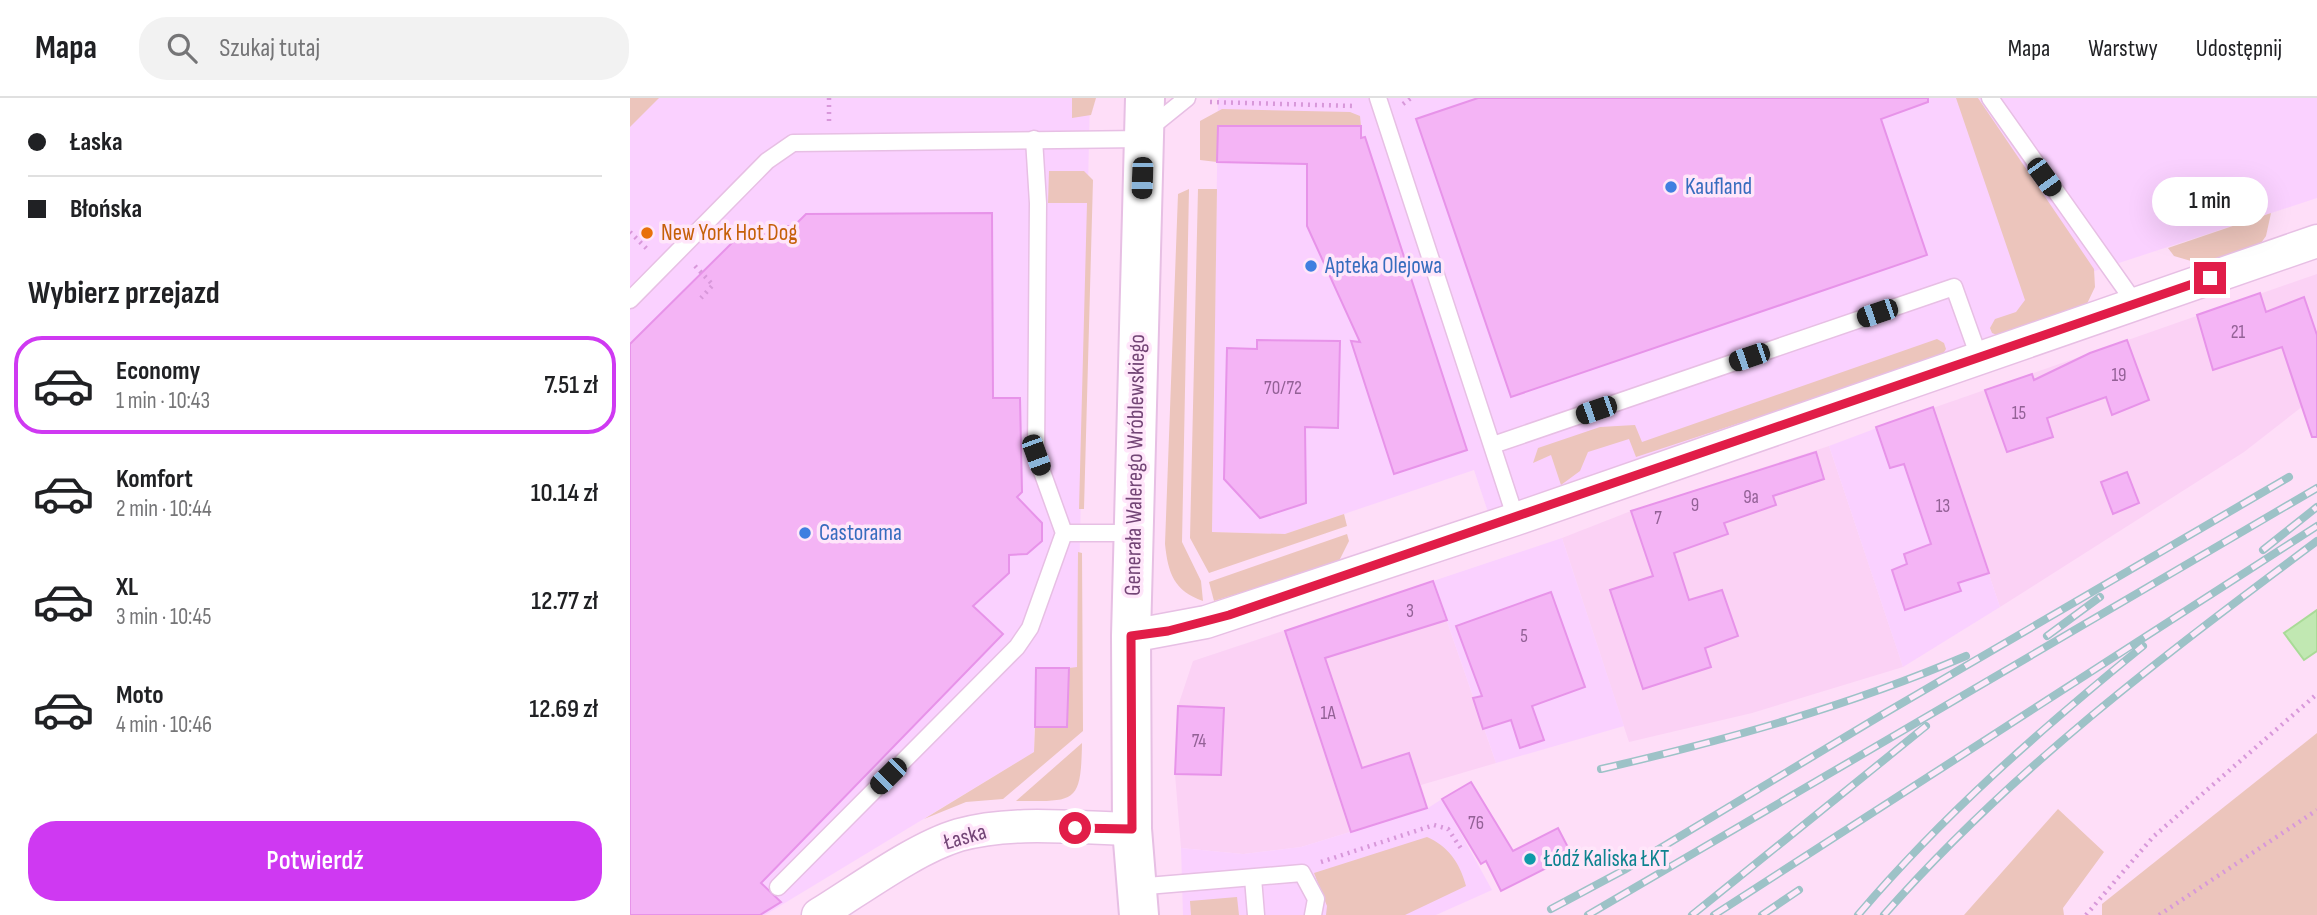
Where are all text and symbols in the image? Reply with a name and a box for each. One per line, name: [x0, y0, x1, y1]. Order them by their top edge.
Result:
search box: [139, 17, 629, 80]
text: Mapa: [35, 28, 97, 68]
icon: search: [163, 29, 201, 67]
text: Szukaj tutaj: [219, 33, 320, 64]
text: Mapa: [2008, 34, 2050, 63]
text: Warstwy: [2088, 34, 2158, 63]
text: Udostępnij: [2196, 34, 2282, 63]
text: Łaska: [70, 127, 123, 158]
car: [2024, 154, 2065, 200]
car: [1131, 157, 1154, 199]
place label: Kaufland: [1685, 173, 1752, 201]
callout: 1 min: [2152, 176, 2268, 226]
marker: Kaufland: [1663, 179, 1679, 195]
text: 1 min: [2189, 187, 2231, 215]
text: Błońska: [70, 194, 142, 225]
place label: New York Hot Dog: [661, 219, 797, 247]
marker: New York Hot Dog: [639, 225, 655, 241]
place label: Apteka Olejowa: [1324, 252, 1442, 280]
marker: Apteka Olejowa: [1303, 258, 1319, 274]
route end: [2194, 262, 2226, 294]
text: Wybierz przejazd: [28, 274, 220, 313]
car: [1854, 296, 1901, 330]
house number: 21: [2231, 321, 2246, 344]
street label: Generała Walerego Wróblewskiego: [1119, 334, 1151, 596]
car: [1726, 340, 1773, 374]
icon: car: [32, 354, 95, 417]
text: Economy: [116, 356, 200, 387]
house number: 19: [2111, 364, 2127, 387]
text: 7.51 zł: [544, 370, 598, 401]
house number: 70/72: [1264, 377, 1302, 400]
text: 1 min · 10:43: [116, 387, 210, 415]
car: [1573, 393, 1620, 427]
house number: 15: [2012, 402, 2026, 425]
car: [1019, 432, 1054, 478]
icon: car: [32, 462, 95, 525]
text: Komfort: [116, 464, 193, 495]
text: 10.14 zł: [531, 478, 598, 509]
house number: 9a: [1743, 486, 1759, 509]
house number: 9: [1691, 494, 1699, 517]
text: 2 min · 10:44: [116, 495, 212, 523]
house number: 13: [1936, 495, 1950, 518]
house number: 7: [1654, 507, 1662, 530]
place label: Castorama: [819, 519, 902, 547]
marker: Castorama: [797, 525, 813, 541]
icon: car: [32, 570, 95, 633]
text: XL: [116, 572, 138, 603]
text: 12.77 zł: [531, 586, 598, 617]
house number: 3: [1406, 600, 1414, 623]
text: 3 min · 10:45: [116, 603, 211, 631]
house number: 5: [1520, 625, 1528, 648]
icon: car: [32, 678, 95, 741]
text: Moto: [116, 680, 164, 711]
text: 12.69 zł: [529, 694, 598, 725]
house number: 1A: [1320, 702, 1336, 725]
text: 4 min · 10:46: [116, 711, 212, 739]
house number: 74: [1192, 730, 1206, 753]
car: [866, 754, 911, 798]
route start: [1059, 812, 1091, 844]
house number: 76: [1468, 812, 1484, 835]
street label: Łaska: [939, 818, 990, 857]
button: Potwierdź: [28, 821, 602, 901]
place label: Łódź Kaliska ŁKT: [1543, 845, 1669, 873]
marker: Łódź Kaliska ŁKT: [1522, 851, 1538, 867]

